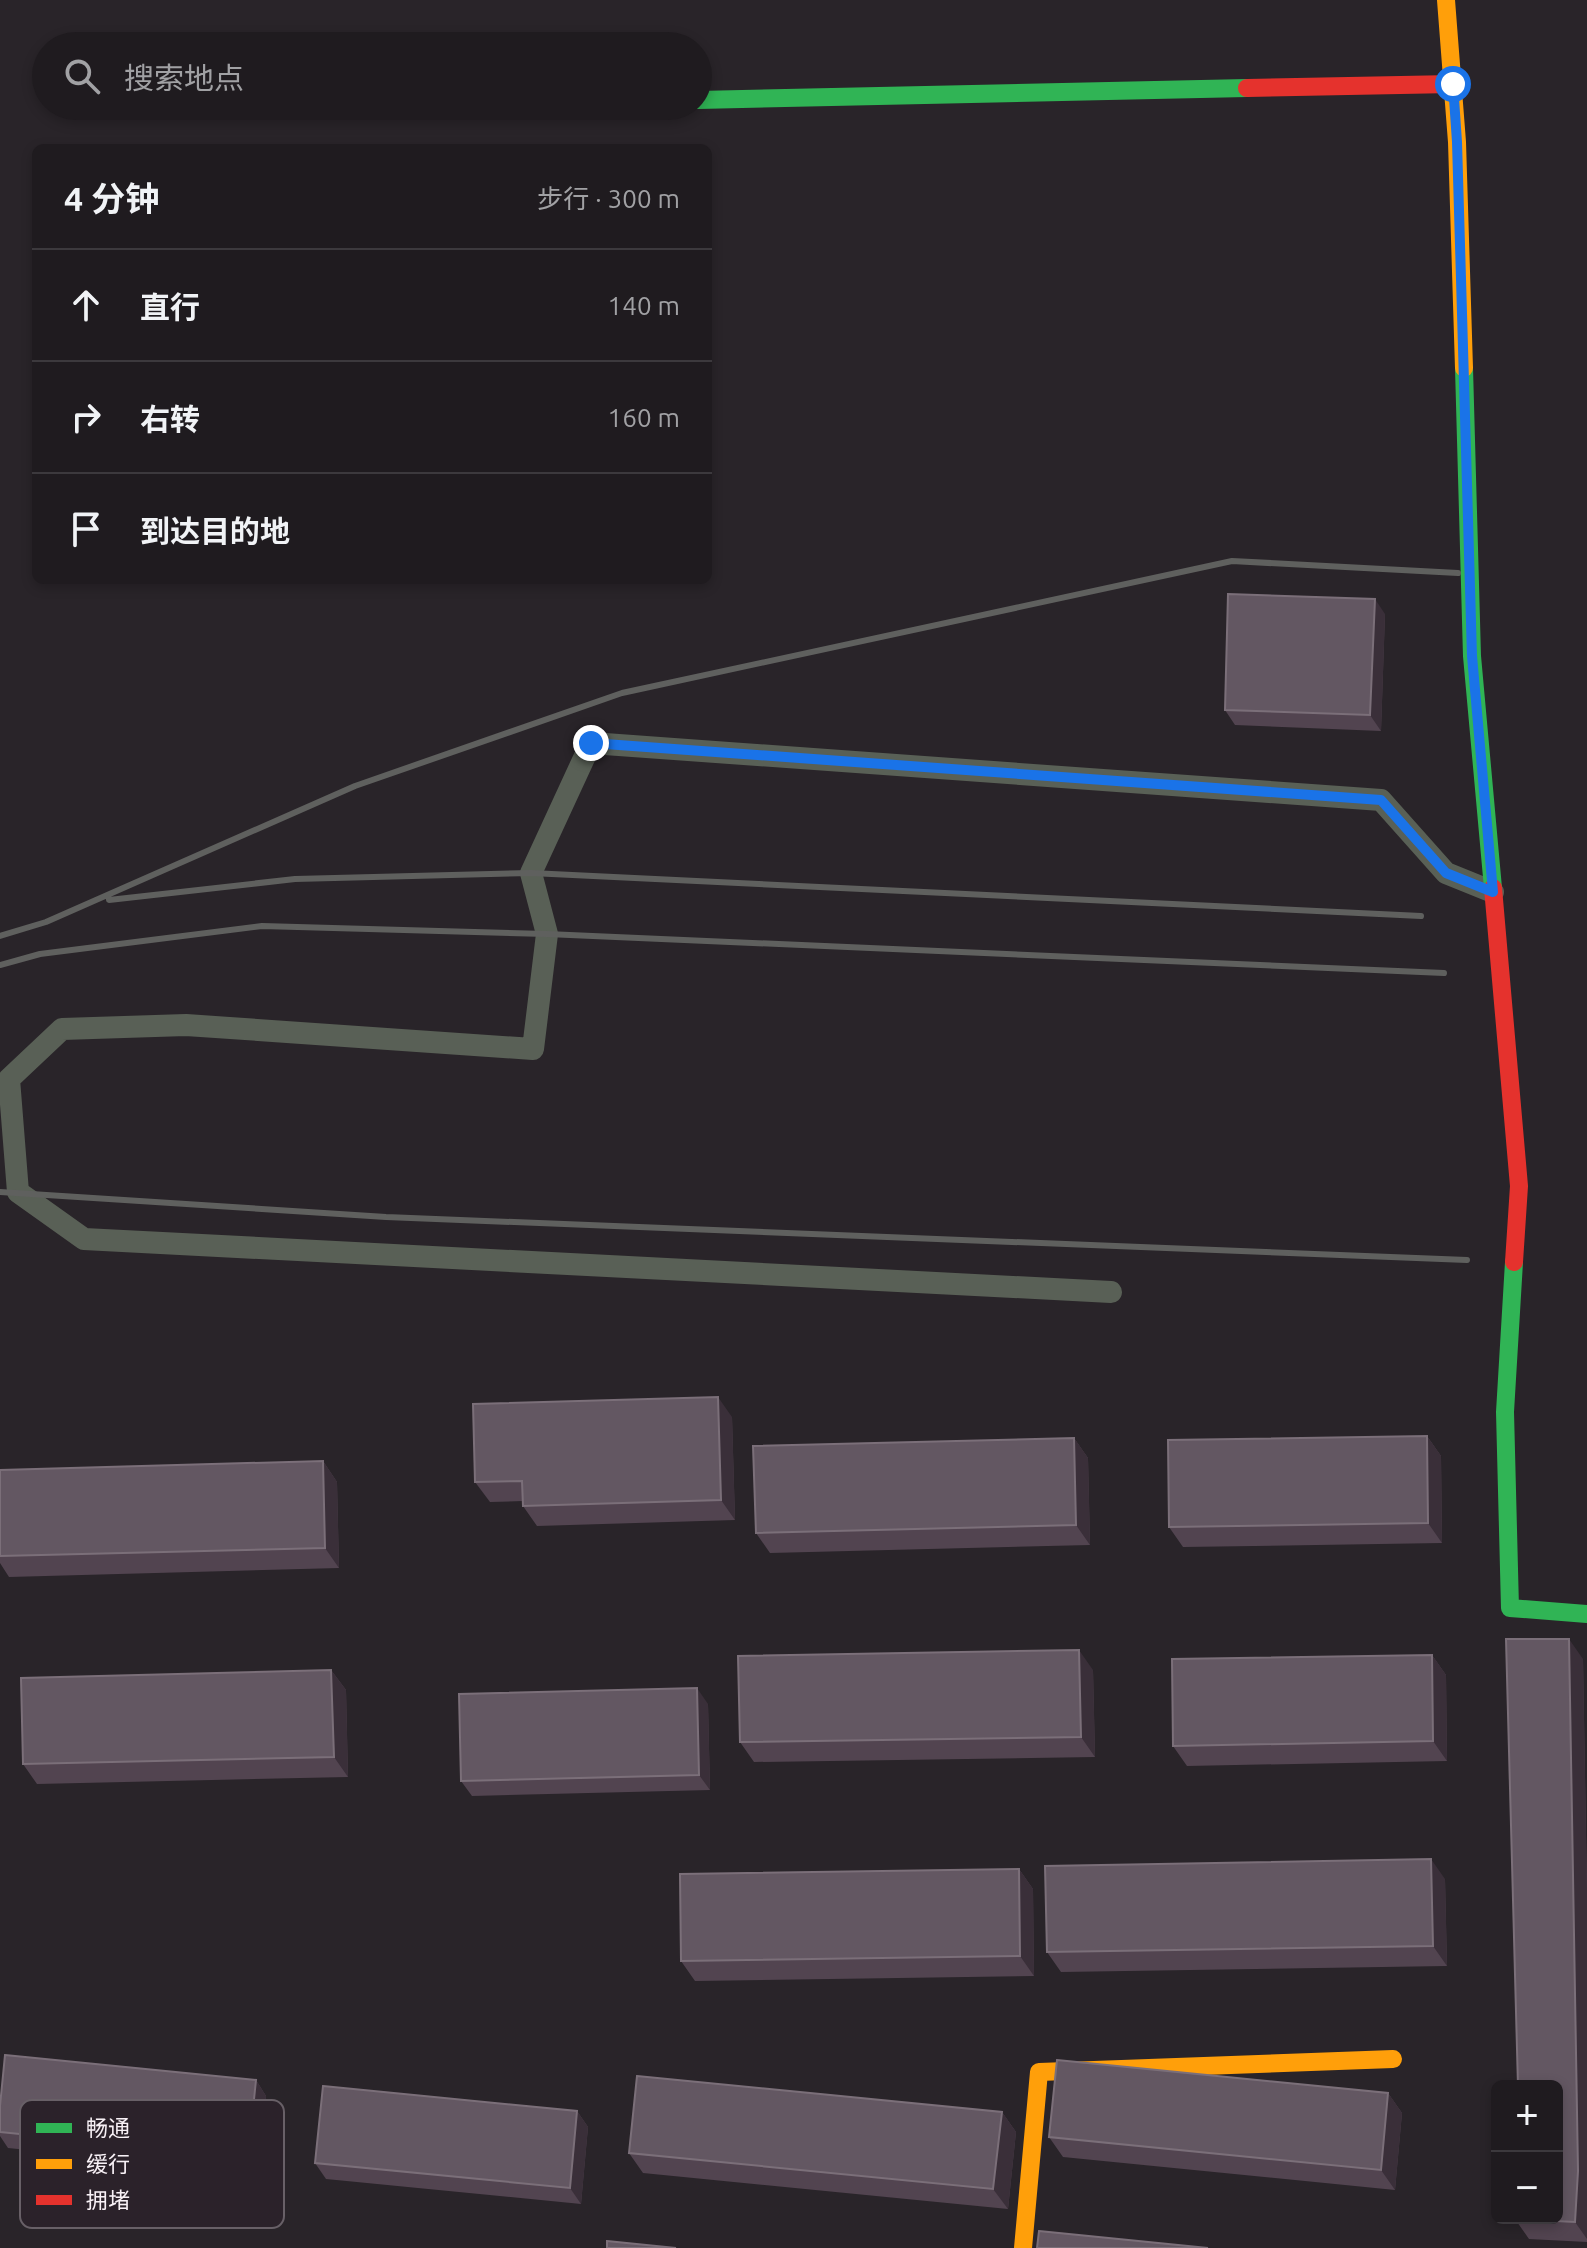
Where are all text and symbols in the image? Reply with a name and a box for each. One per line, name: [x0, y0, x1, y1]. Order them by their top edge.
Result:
search box: [32, 32, 712, 120]
icon: search: [60, 54, 104, 98]
text: 搜索地点: [124, 61, 244, 95]
route start: [1435, 66, 1471, 102]
text: 4 分钟: [64, 179, 159, 217]
text: 步行 · 300 m: [537, 184, 680, 213]
icon: ahead: [64, 283, 108, 327]
text: 直行: [140, 290, 200, 324]
text: 140 m: [608, 291, 680, 320]
icon: right: [64, 395, 108, 439]
text: 右转: [140, 402, 200, 436]
text: 160 m: [608, 403, 680, 432]
icon: arrive: [64, 507, 108, 551]
text: 到达目的地: [140, 514, 290, 548]
route end: [573, 725, 609, 761]
map controls: [1491, 2080, 1563, 2224]
button: +: [1491, 2080, 1563, 2152]
legend: [20, 2100, 284, 2228]
text: 畅通: [86, 2115, 130, 2140]
text: 缓行: [86, 2151, 130, 2176]
button: −: [1491, 2152, 1563, 2224]
text: 拥堵: [86, 2187, 130, 2212]

